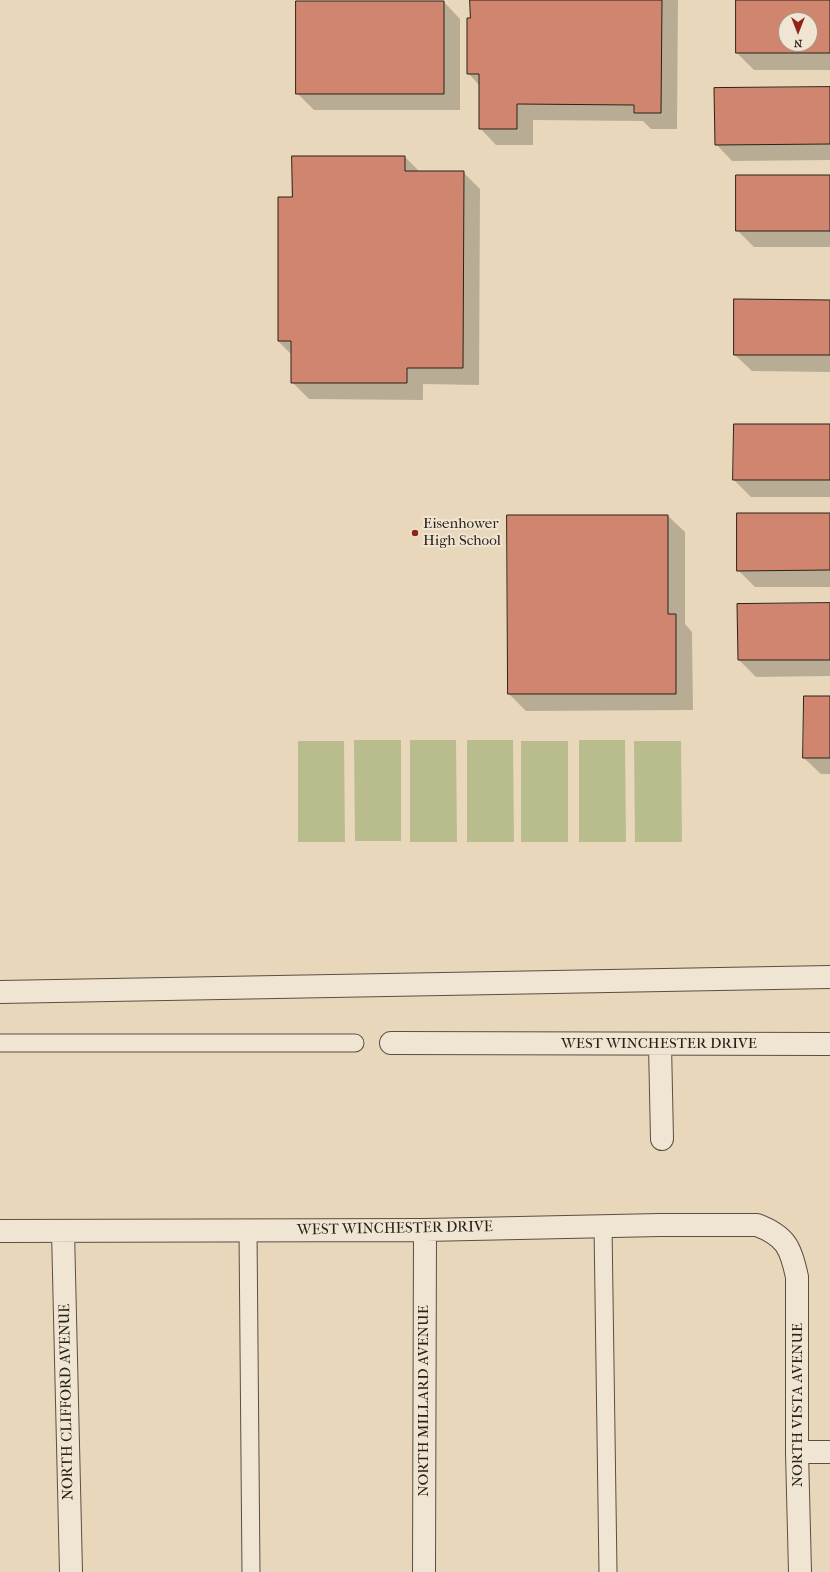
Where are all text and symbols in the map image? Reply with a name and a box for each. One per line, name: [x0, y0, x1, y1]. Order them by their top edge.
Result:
north arrow: [778, 12, 818, 52]
text: N: [794, 37, 802, 50]
place label: Eisenhower High School: [423, 515, 501, 550]
marker: Eisenhower High School: [410, 528, 420, 538]
street label: WEST WINCHESTER DRIVE: [561, 1035, 757, 1053]
street label: WEST WINCHESTER DRIVE: [297, 1218, 493, 1240]
street label: NORTH CLIFFORD AVENUE: [56, 1303, 78, 1501]
street label: NORTH MILLARD AVENUE: [415, 1305, 433, 1497]
street label: NORTH VISTA AVENUE: [789, 1323, 807, 1487]

